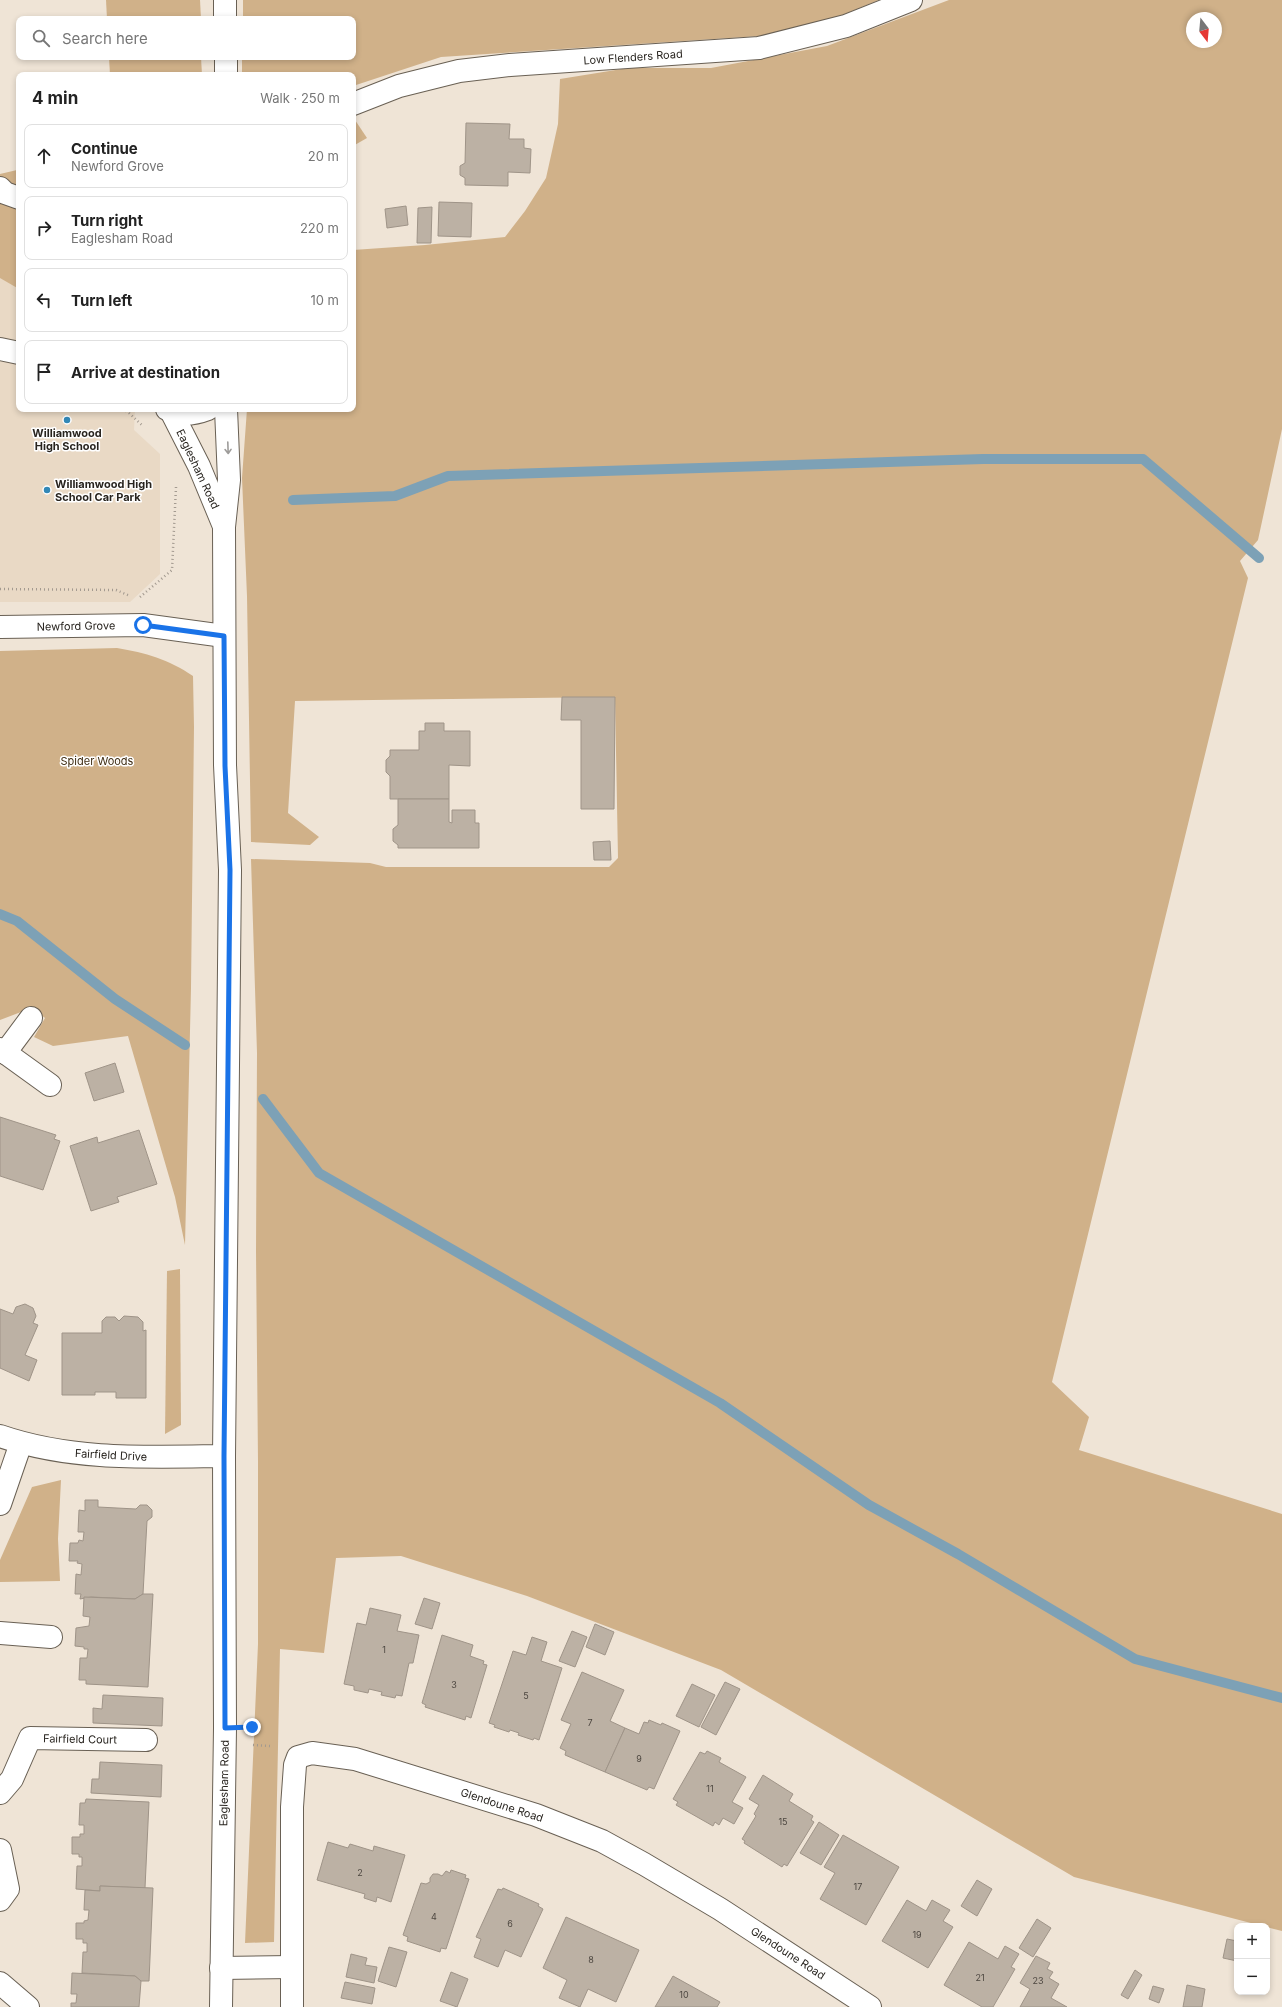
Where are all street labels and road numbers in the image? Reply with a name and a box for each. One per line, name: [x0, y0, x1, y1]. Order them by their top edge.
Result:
street label: Low Flenders Road: [583, 47, 683, 67]
street label: Eaglesham Road: [173, 427, 223, 511]
street label: Newford Grove: [37, 618, 115, 634]
street label: Fairfield Drive: [75, 1446, 147, 1464]
street label: Fairfield Court: [43, 1731, 118, 1747]
street label: Eaglesham Road: [216, 1740, 232, 1826]
street label: Glendoune Road: [459, 1785, 545, 1825]
street label: Glendoune Road: [748, 1924, 828, 1982]

